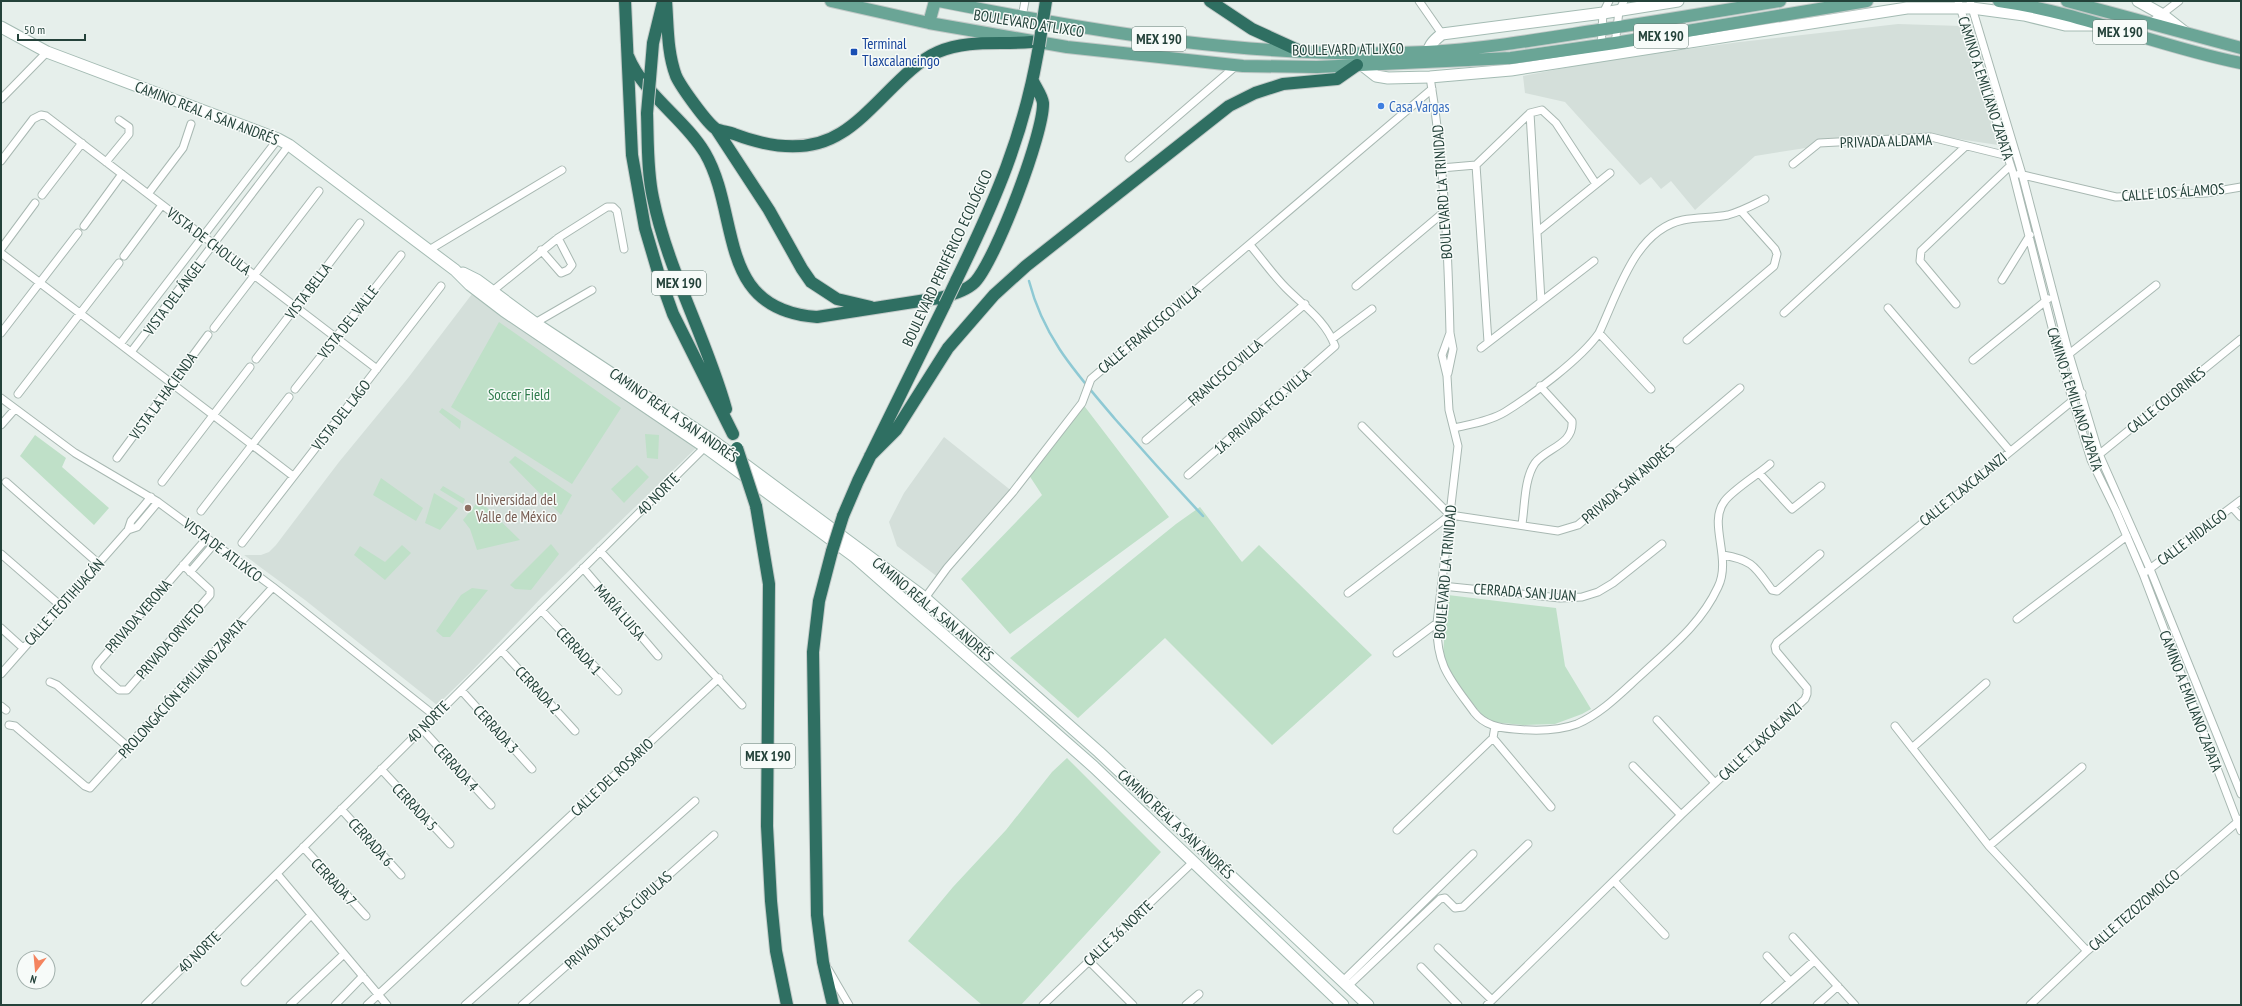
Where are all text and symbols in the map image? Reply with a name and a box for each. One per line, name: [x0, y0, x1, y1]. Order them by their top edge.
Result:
street label: BOULEVARD ATLIXCO: [972, 5, 1086, 41]
street label: CAMINO A EMILIANO ZAPATA: [1954, 14, 2018, 163]
scale bar: [18, 16, 85, 42]
road number: MEX 190: [2093, 20, 2147, 44]
text: 50 m: [24, 22, 45, 37]
road number: MEX 190: [1634, 24, 1688, 48]
road number: MEX 190: [1132, 27, 1186, 51]
place label: Terminal Tlaxcalancingo: [862, 34, 940, 70]
street label: BOULEVARD ATLIXCO: [1292, 39, 1404, 59]
marker: Terminal Tlaxcalancingo: [849, 47, 859, 57]
street label: CAMINO REAL A SAN ANDRÉS: [132, 77, 282, 149]
place label: Casa Vargas: [1389, 97, 1450, 116]
marker: Casa Vargas: [1376, 101, 1386, 111]
street label: BOULEVARD LA TRINIDAD: [1428, 124, 1456, 260]
street label: PRIVADA ALDAMA: [1839, 130, 1933, 152]
street label: BOULEVARD PERIFÉRICO ECOLÓGICO: [898, 166, 996, 350]
street label: CALLE LOS ÁLAMOS: [2121, 179, 2225, 205]
street label: VISTA DE CHOLULA: [162, 203, 256, 279]
street label: VISTA DEL ÁNGEL: [139, 255, 209, 340]
street label: VISTA BELLA: [280, 258, 336, 324]
road number: MEX 190: [652, 271, 706, 295]
street label: CALLE FRANCISCO VILLA: [1094, 280, 1205, 378]
street label: VISTA DEL VALLE: [313, 282, 382, 363]
street label: CAMINO A EMILIANO ZAPATA: [2043, 325, 2107, 474]
street label: FRANCISCO VILLA: [1184, 334, 1267, 410]
street label: VISTA LA HACIENDA: [124, 348, 201, 444]
street label: CAMINO REAL A SAN ANDRÉS: [606, 363, 742, 467]
street label: 1A. PRIVADA FCO. VILLA: [1210, 363, 1315, 458]
street label: CALLE COLORINES: [2123, 363, 2209, 437]
street label: VISTA DEL LAGO: [307, 376, 374, 455]
park label: Soccer Field: [488, 385, 550, 404]
street label: PRIVADA SAN ANDRÉS: [1578, 439, 1678, 527]
street label: CALLE TLAXCALANZI: [1915, 448, 2011, 530]
street label: 40 NORTE: [633, 469, 683, 519]
place label: Universidad del Valle de México: [475, 490, 557, 526]
marker: Universidad del Valle de México: [463, 503, 473, 513]
street label: BOULEVARD LA TRINIDAD: [1430, 504, 1460, 640]
street label: CALLE HIDALGO: [2153, 504, 2231, 570]
street label: VISTA DE ATLIXCO: [179, 513, 266, 586]
street label: CAMINO REAL A SAN ANDRÉS: [868, 553, 998, 665]
street label: CALLE TEOTIHUACÁN: [20, 555, 108, 649]
street label: PRIVADA VERONA: [101, 575, 176, 657]
street label: CERRADA SAN JUAN: [1473, 579, 1577, 605]
street label: MARÍA LUISA: [590, 580, 650, 645]
street label: PRIVADA ORVIETO: [132, 599, 208, 683]
street label: PROLONGACIÓN EMILIANO ZAPATA: [114, 613, 250, 762]
street label: CERRADA 1: [552, 623, 606, 679]
street label: CAMINO A EMILIANO ZAPATA: [2155, 628, 2227, 775]
street label: CERRADA 2: [511, 662, 565, 718]
street label: 40 NORTE: [403, 697, 453, 747]
street label: CALLE TLAXCALANZI: [1714, 697, 1806, 785]
street label: CERRADA 3: [469, 701, 523, 757]
street label: CALLE DEL ROSARIO: [567, 734, 657, 820]
street label: CERRADA 4: [429, 739, 483, 795]
road number: MEX 190: [741, 744, 795, 768]
street label: CAMINO REAL A SAN ANDRÉS: [1114, 765, 1238, 883]
street label: CERRADA 5: [388, 779, 442, 835]
street label: CERRADA 6: [344, 814, 398, 870]
street label: CERRADA 7: [307, 854, 361, 910]
street label: CALLE TEZOZOMOLCO: [2084, 865, 2184, 955]
street label: PRIVADA DE LAS CÚPULAS: [560, 867, 676, 973]
street label: CALLE 36 NORTE: [1079, 896, 1157, 970]
street label: 40 NORTE: [173, 927, 225, 977]
north arrow: [16, 950, 56, 990]
text: N: [28, 972, 38, 987]

